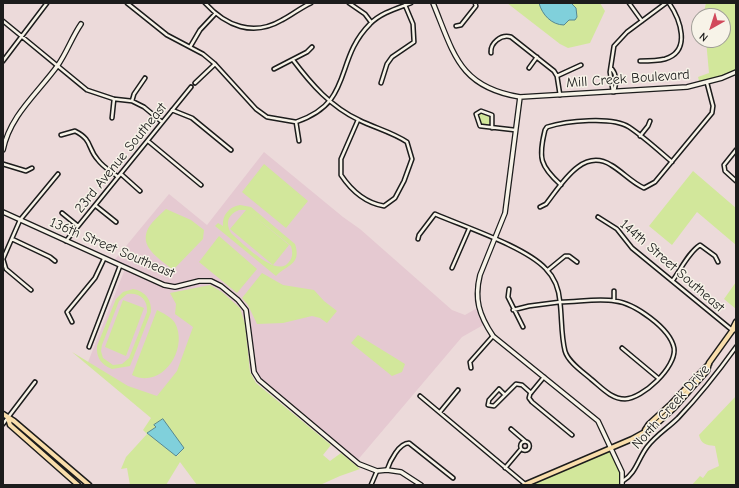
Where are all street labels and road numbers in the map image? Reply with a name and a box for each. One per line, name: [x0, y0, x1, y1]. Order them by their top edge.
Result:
street label: Mill Creek Boulevard: [566, 66, 690, 92]
street label: 23rd Avenue Southeast: [71, 100, 171, 216]
street label: 136th Street Southeast: [47, 214, 177, 282]
street label: 144th Street Southeast: [616, 216, 728, 316]
street label: North Creek Drive: [629, 361, 713, 453]

